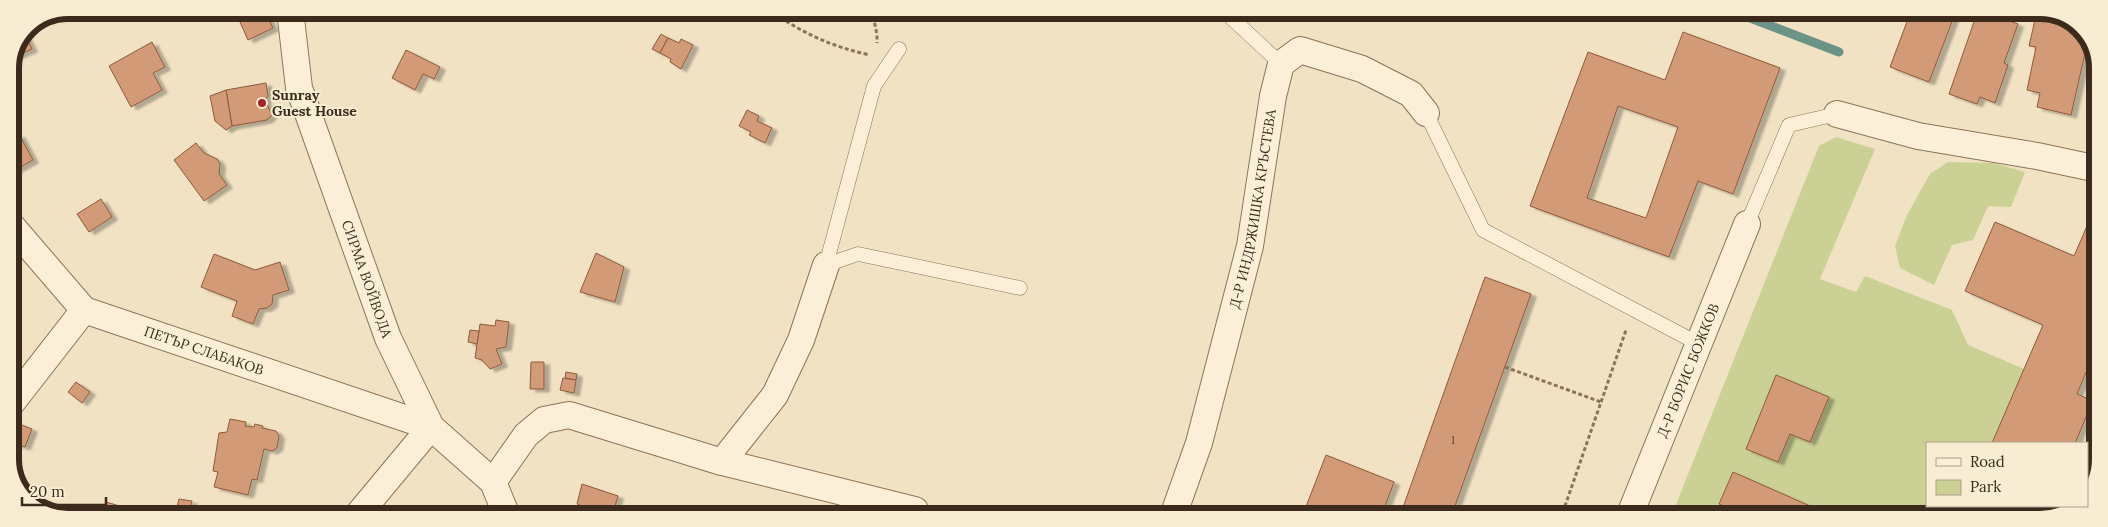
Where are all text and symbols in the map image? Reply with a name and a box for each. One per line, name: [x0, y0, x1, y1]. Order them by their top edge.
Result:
place label: Sunray Guest House: [272, 86, 357, 120]
marker: Sunray Guest House: [256, 97, 268, 109]
street label: Д-Р ИНДРЖИШКА КРЪСТЕВА: [1225, 108, 1280, 310]
street label: СИРМА ВОЙВОДА: [338, 217, 396, 340]
street label: Д-Р БОРИС БОЖКОВ: [1653, 300, 1723, 440]
street label: ПЕТЪР СЛАБАКОВ: [142, 322, 266, 379]
house number: 1: [1451, 433, 1455, 447]
legend: [1926, 442, 2088, 507]
text: Road: [1970, 452, 2005, 471]
scale bar: [22, 474, 106, 506]
text: Park: [1970, 477, 2001, 496]
text: 20 m: [30, 482, 65, 501]

